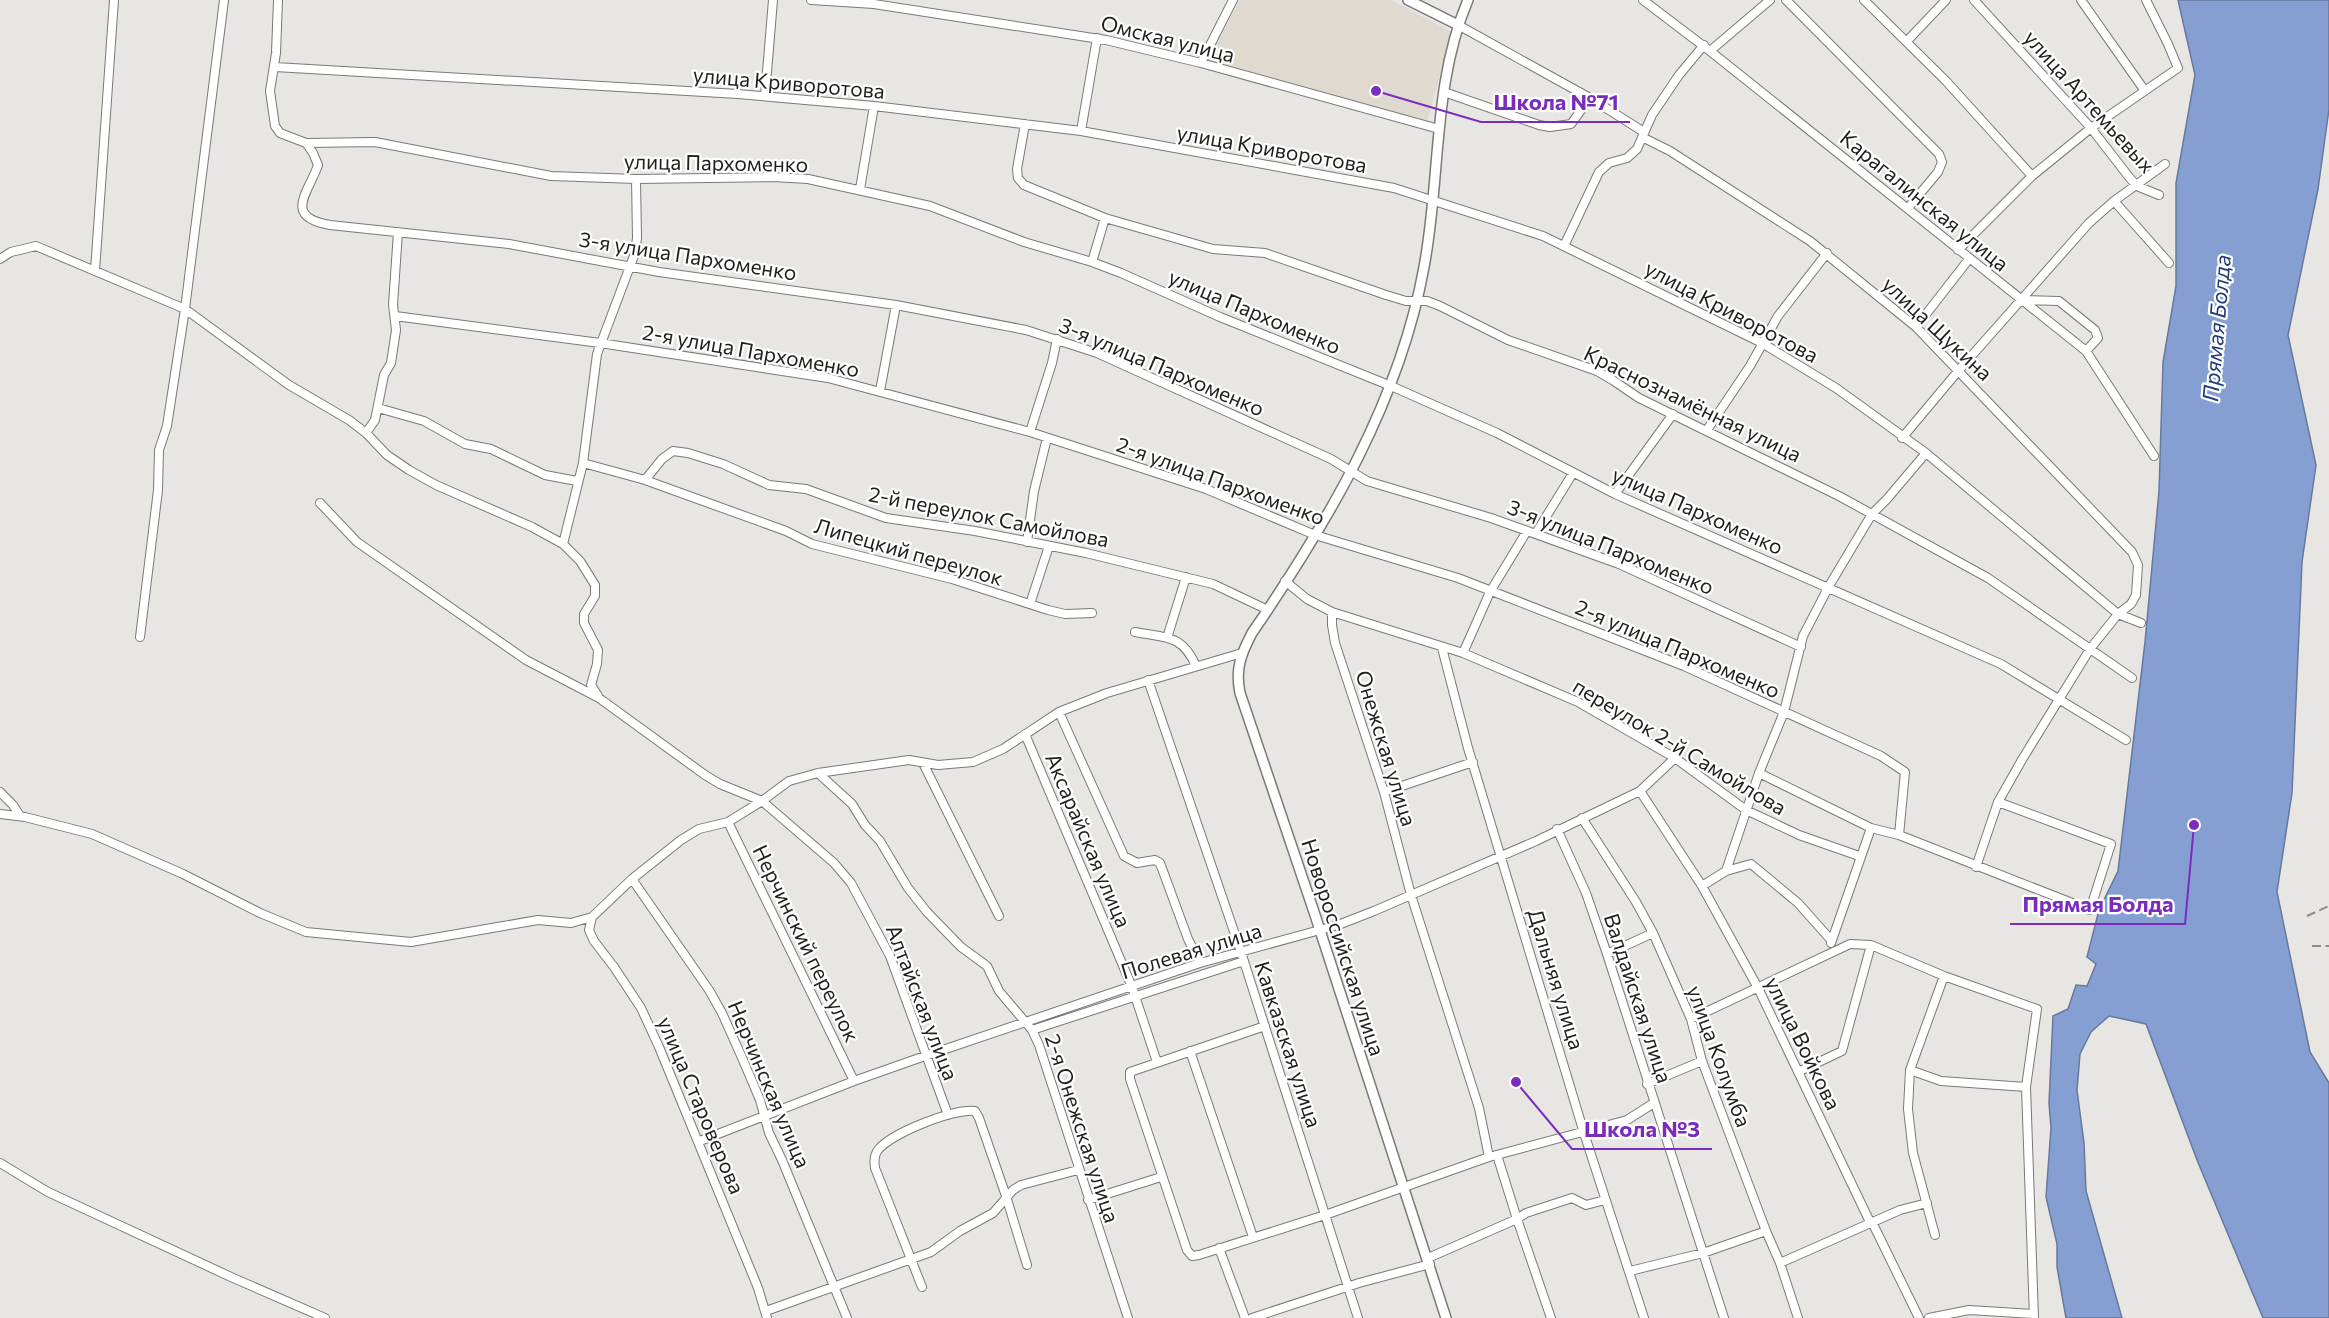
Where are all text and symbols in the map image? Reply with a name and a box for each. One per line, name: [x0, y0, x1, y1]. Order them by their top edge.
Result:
street label: Омская улица: [1098, 9, 1238, 67]
street label: улица Артемьевых: [2019, 25, 2161, 177]
street label: улица Криворотова: [692, 61, 886, 103]
callout: Школа №71: [1481, 82, 1630, 122]
text: Школа №71: [1493, 88, 1619, 115]
street label: улица Криворотова: [1175, 119, 1369, 177]
street label: Карагалинская улица: [1836, 124, 2014, 276]
street label: улица Пархоменко: [624, 148, 808, 176]
street label: 3-я улица Пархоменко: [577, 225, 799, 285]
water label: Прямая Болда: [2196, 253, 2236, 403]
street label: улица Криворотова: [1641, 255, 1823, 367]
street label: улица Пархоменко: [1165, 263, 1345, 359]
street label: улица Щукина: [1878, 271, 1998, 385]
street label: 3-я улица Пархоменко: [1056, 311, 1268, 421]
street label: 2-я улица Пархоменко: [641, 319, 861, 381]
street label: Краснознамённая улица: [1580, 340, 1806, 466]
street label: 2-я улица Пархоменко: [1113, 431, 1329, 529]
street label: улица Пархоменко: [1609, 461, 1787, 559]
street label: 2-й переулок Самойлова: [867, 480, 1111, 552]
street label: 3-я улица Пархоменко: [1504, 493, 1718, 599]
street label: Липецкий переулок: [812, 512, 1006, 590]
street label: 2-я улица Пархоменко: [1572, 594, 1784, 702]
street label: Онежская улица: [1351, 667, 1423, 829]
street label: переулок 2-й Самойлова: [1569, 672, 1791, 820]
street label: Аксарайская улица: [1041, 749, 1137, 931]
street label: Новороссийская улица: [1297, 835, 1391, 1059]
street label: Нерчинский переулок: [748, 840, 866, 1046]
callout: Прямая Болда: [2010, 884, 2185, 924]
text: Прямая Болда: [2022, 890, 2174, 917]
street label: Дальняя улица: [1524, 906, 1590, 1052]
street label: Валдайская улица: [1600, 910, 1678, 1086]
street label: Полевая улица: [1118, 917, 1264, 983]
street label: Алтайская улица: [882, 921, 964, 1083]
street label: Кавказская улица: [1250, 958, 1328, 1130]
street label: улица Войкова: [1761, 972, 1847, 1114]
street label: улица Колумба: [1683, 982, 1757, 1130]
street label: Нерчинская улица: [723, 997, 817, 1171]
street label: улица Староверова: [653, 1013, 751, 1197]
street label: 2-я Онежская улица: [1041, 1030, 1125, 1226]
callout: Школа №3: [1572, 1109, 1712, 1149]
text: Школа №3: [1584, 1115, 1700, 1142]

